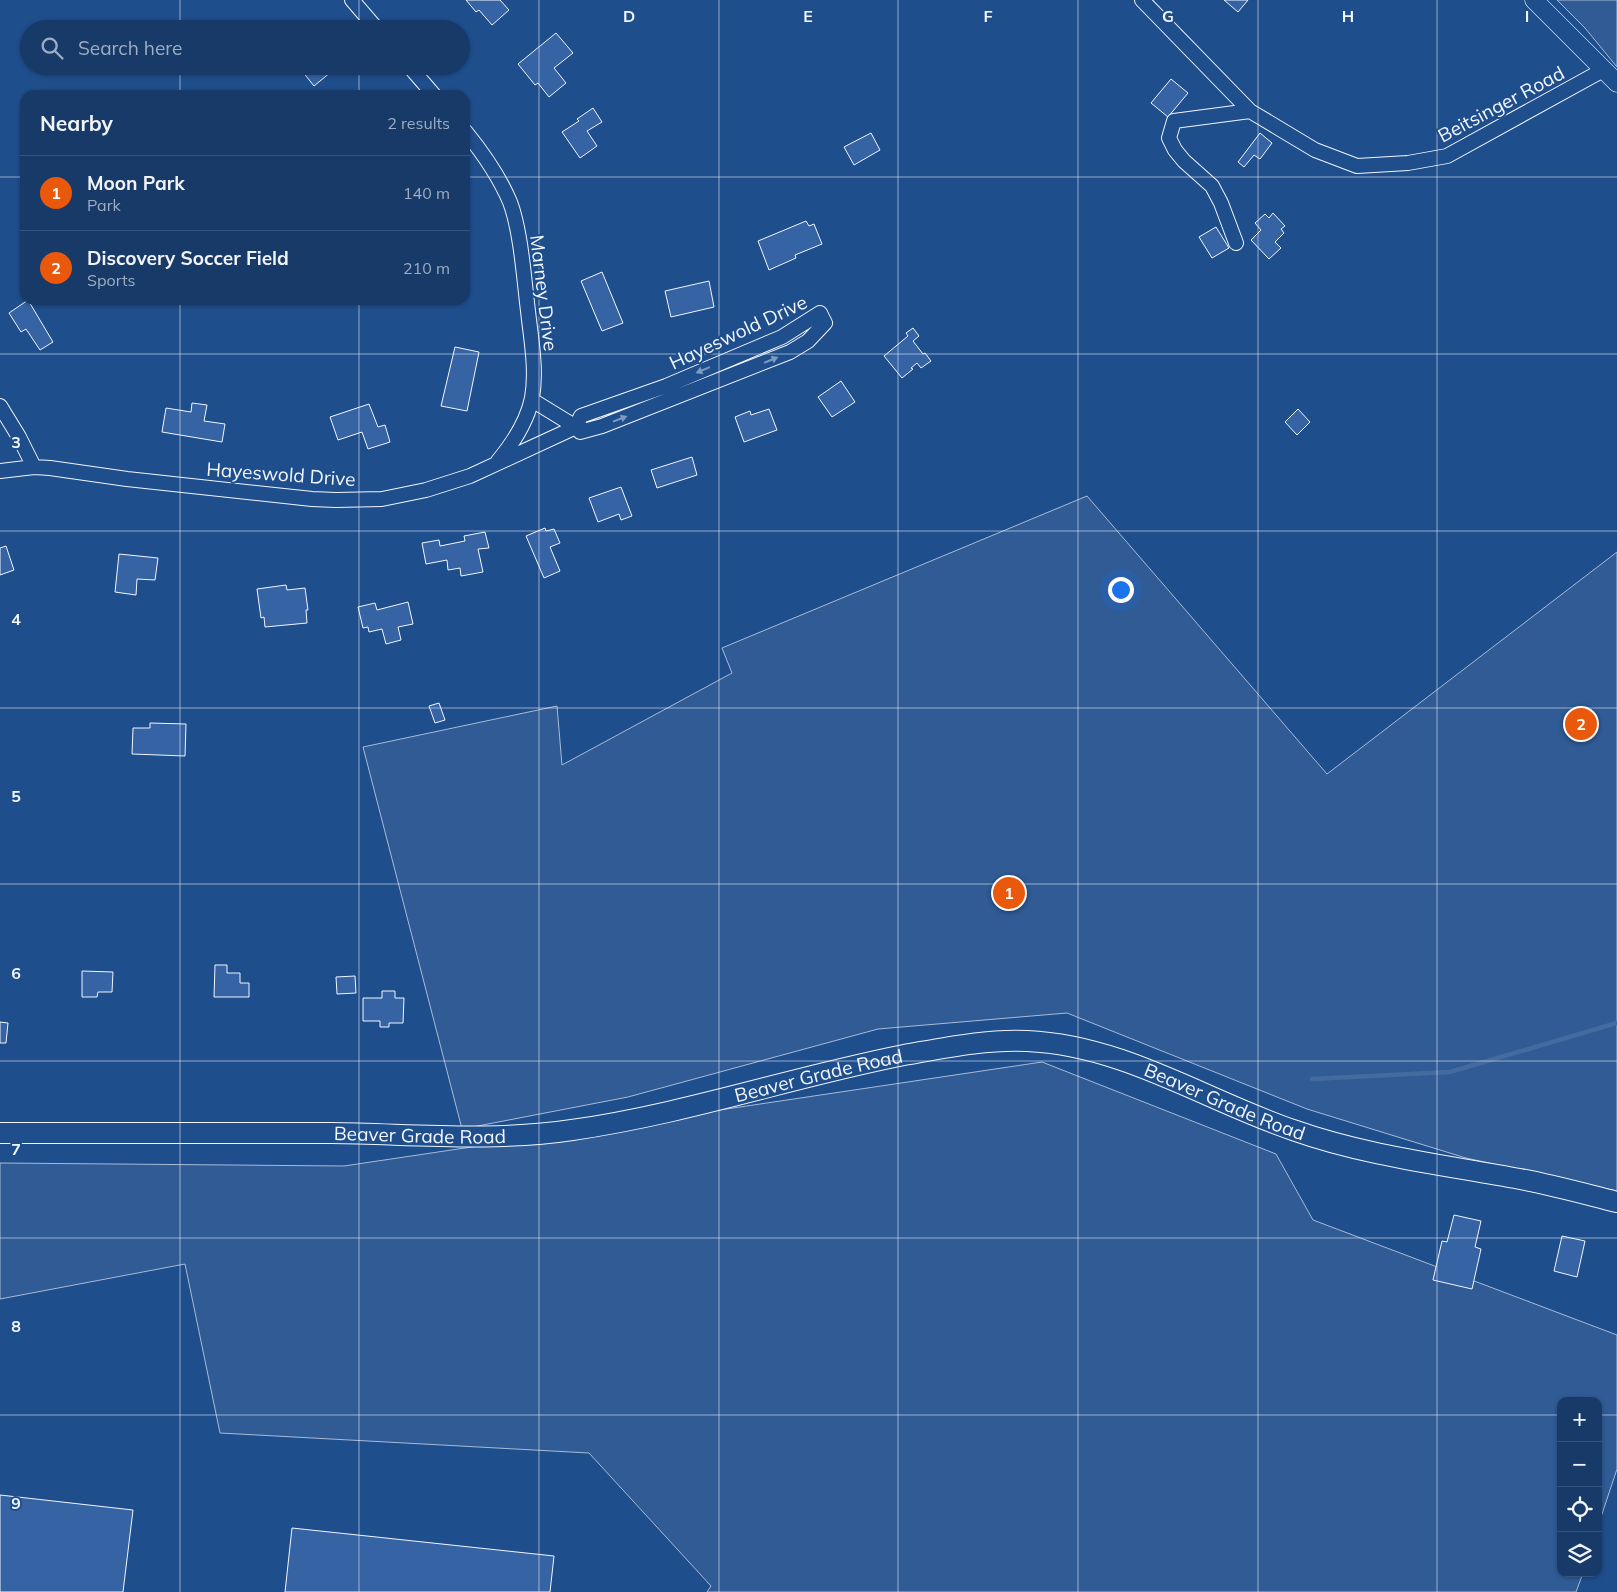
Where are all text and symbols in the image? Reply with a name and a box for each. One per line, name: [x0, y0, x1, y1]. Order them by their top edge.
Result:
text: D: [623, 6, 635, 26]
text: E: [803, 6, 813, 26]
text: F: [983, 6, 993, 26]
text: G: [1162, 6, 1174, 26]
text: H: [1342, 6, 1354, 26]
text: I: [1525, 6, 1529, 26]
search box: [20, 20, 470, 75]
icon: search: [38, 34, 66, 62]
text: Search here: [78, 36, 182, 60]
street label: Beitsinger Road: [1434, 61, 1568, 147]
text: Nearby: [40, 110, 113, 136]
text: 2 results: [387, 113, 450, 133]
text: Moon Park: [87, 171, 185, 195]
text: 1: [51, 183, 61, 203]
text: 140 m: [403, 183, 450, 203]
text: Park: [87, 195, 121, 215]
street label: Marney Drive: [525, 234, 563, 352]
text: Discovery Soccer Field: [87, 246, 289, 270]
text: 2: [51, 258, 61, 278]
text: 210 m: [403, 258, 450, 278]
text: Sports: [87, 270, 135, 290]
street label: Hayeswold Drive: [665, 290, 811, 374]
one-way arrow: [764, 355, 779, 363]
one-way arrow: [695, 366, 710, 374]
one-way arrow: [613, 415, 628, 423]
text: 3: [11, 432, 21, 452]
street label: Hayeswold Drive: [206, 457, 356, 491]
your location: [1108, 577, 1134, 603]
text: 4: [11, 609, 21, 629]
pin: 2: [1565, 705, 1597, 743]
text: 5: [11, 786, 21, 806]
pin: 1: [993, 874, 1025, 912]
text: 6: [11, 963, 21, 983]
street label: Beaver Grade Road: [732, 1044, 905, 1107]
street label: Beaver Grade Road: [1141, 1057, 1308, 1145]
street label: Beaver Grade Road: [334, 1121, 506, 1149]
text: 7: [11, 1139, 21, 1159]
text: 8: [11, 1316, 21, 1336]
map controls: [1557, 1397, 1602, 1577]
button: +: [1557, 1397, 1602, 1442]
button: −: [1557, 1442, 1602, 1487]
button: locate: [1557, 1487, 1602, 1532]
text: 9: [11, 1493, 21, 1513]
button: layers: [1557, 1532, 1602, 1577]

